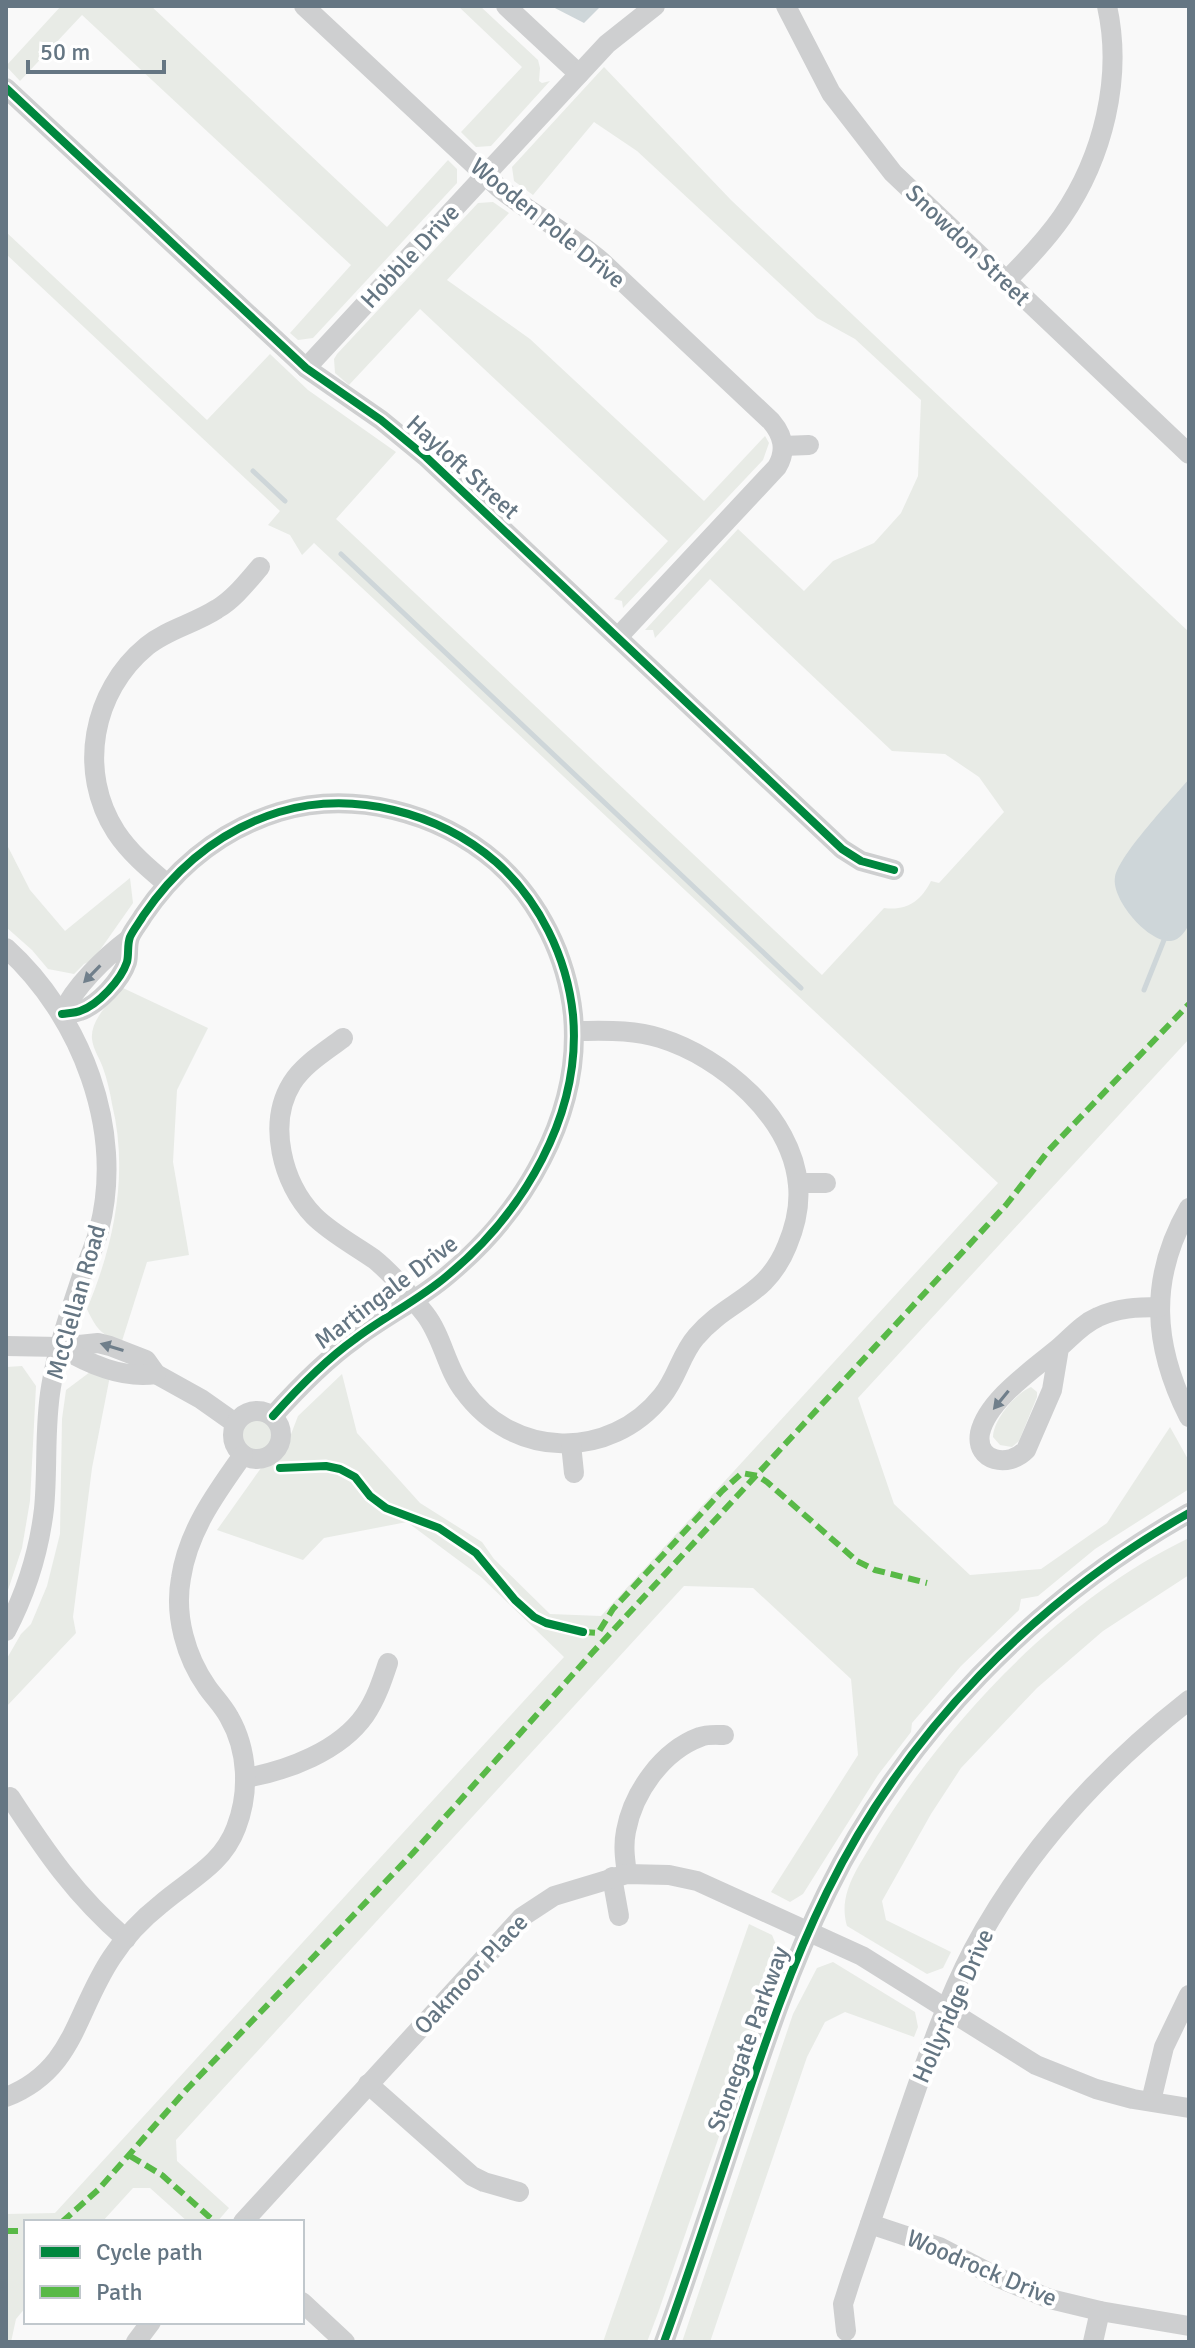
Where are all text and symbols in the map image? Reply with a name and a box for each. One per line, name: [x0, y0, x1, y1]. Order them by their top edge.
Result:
scale bar: [28, 24, 164, 74]
text: 50 m: [40, 37, 90, 67]
street label: Wooden Pole Drive: [464, 151, 632, 295]
street label: Snowdon Street: [899, 178, 1037, 312]
street label: Hobble Drive: [354, 198, 466, 314]
street label: Hayloft Street: [400, 408, 526, 526]
one-way arrow: [84, 964, 102, 983]
street label: McClellan Road: [40, 1221, 112, 1383]
street label: Martingale Drive: [308, 1228, 464, 1356]
one-way arrow: [100, 1340, 124, 1353]
one-way arrow: [993, 1390, 1010, 1410]
street label: Oakmoor Place: [408, 1908, 534, 2040]
street label: Hollyridge Drive: [906, 1924, 1000, 2088]
street label: Stonegate Parkway: [700, 1942, 796, 2136]
legend: [24, 2220, 304, 2324]
street label: Woodrock Drive: [902, 2223, 1062, 2313]
text: Cycle path: [96, 2237, 203, 2267]
text: Path: [96, 2277, 142, 2307]

